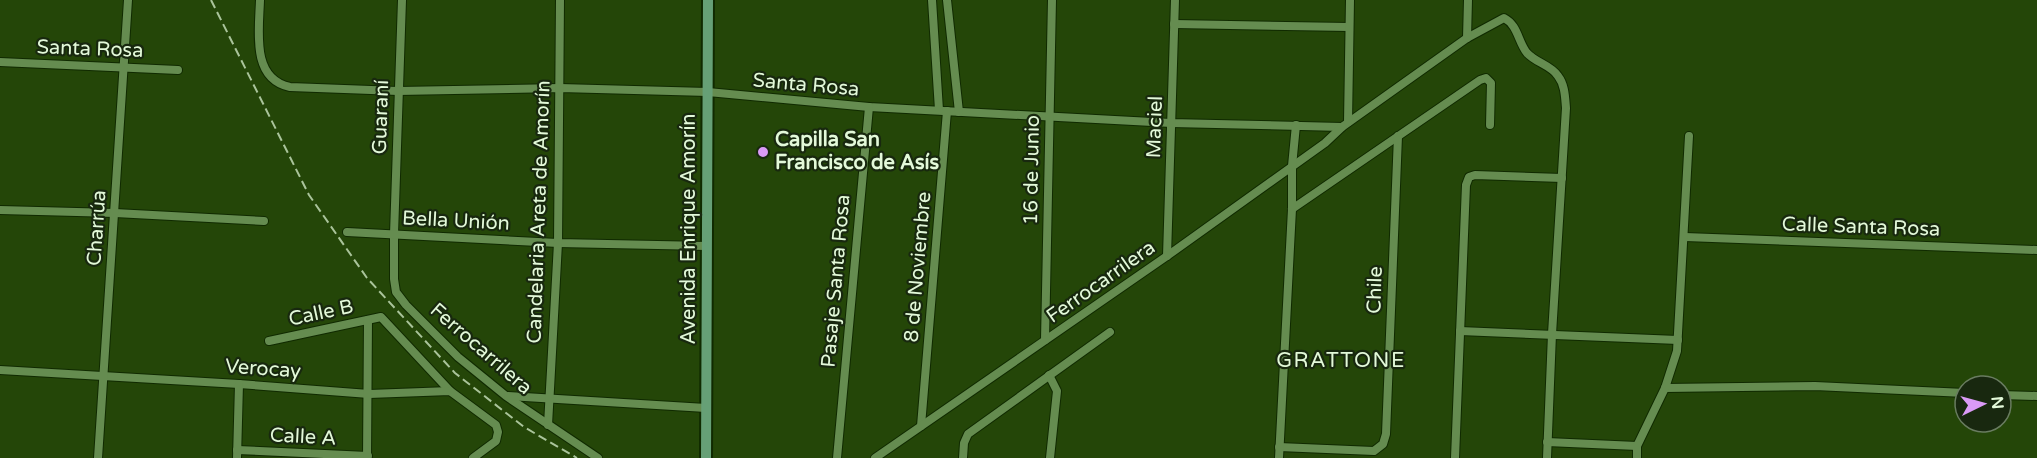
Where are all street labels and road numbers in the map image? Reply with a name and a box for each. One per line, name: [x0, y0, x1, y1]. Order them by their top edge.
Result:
street label: Santa Rosa: [36, 35, 144, 63]
street label: Santa Rosa: [752, 68, 860, 102]
street label: Guaraní: [368, 79, 394, 155]
street label: Candelaria Areta de Amorín: [522, 80, 556, 344]
street label: Maciel: [1142, 95, 1168, 159]
street label: Avenida Enrique Amorín: [677, 113, 701, 345]
street label: 16 de Junio: [1019, 115, 1045, 225]
street label: Charrúa: [82, 189, 112, 267]
street label: 8 de Noviembre: [899, 191, 937, 343]
street label: Pasaje Santa Rosa: [816, 194, 856, 368]
street label: Bella Unión: [402, 206, 510, 236]
street label: Calle Santa Rosa: [1781, 212, 1941, 242]
street label: Ferrocarrilera: [1042, 236, 1160, 328]
street label: Chile: [1362, 266, 1388, 314]
street label: Calle B: [286, 294, 356, 332]
street label: Ferrocarrilera: [425, 298, 537, 400]
street label: Verocay: [224, 354, 302, 384]
street label: Calle A: [269, 423, 337, 451]

